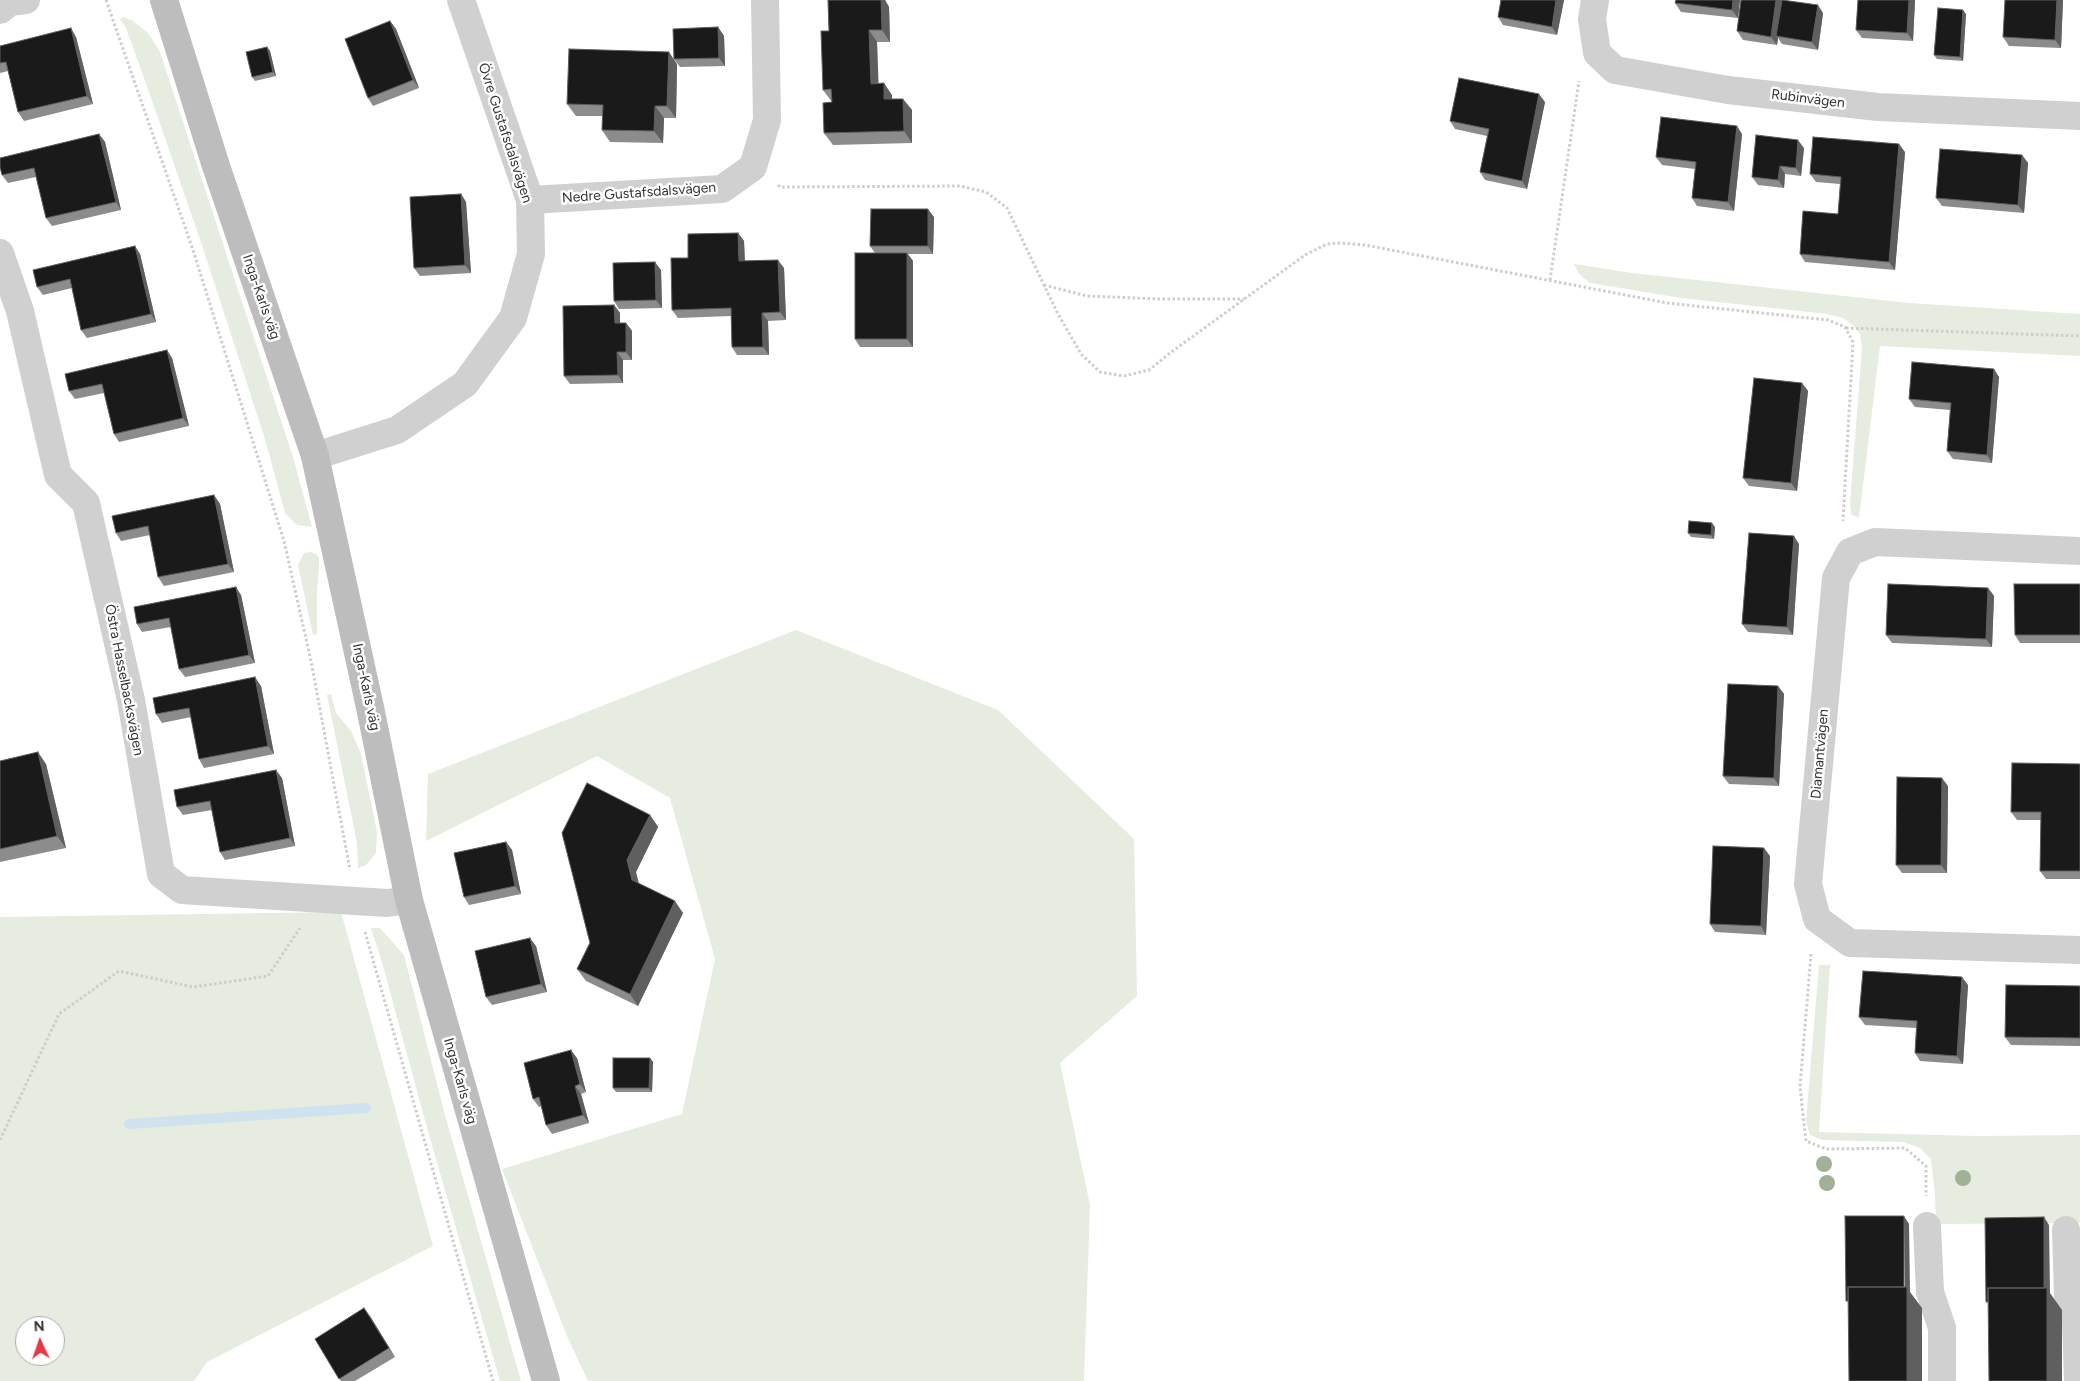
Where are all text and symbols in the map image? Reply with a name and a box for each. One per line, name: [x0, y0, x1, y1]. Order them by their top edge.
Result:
street label: Övre Gustafsdalsvägen: [474, 61, 536, 205]
street label: Rubinvägen: [1770, 86, 1846, 112]
street label: Nedre Gustafsdalsvägen: [561, 179, 717, 207]
street label: Inga-Karls väg: [239, 252, 283, 342]
street label: Östra Hasselbacksvägen: [101, 603, 147, 757]
street label: Inga-Karls väg: [349, 642, 383, 732]
street label: Diamantvägen: [1808, 708, 1832, 800]
street label: Inga-Karls väg: [440, 1036, 480, 1126]
north arrow: [15, 1316, 65, 1366]
text: N: [33, 1318, 45, 1335]

